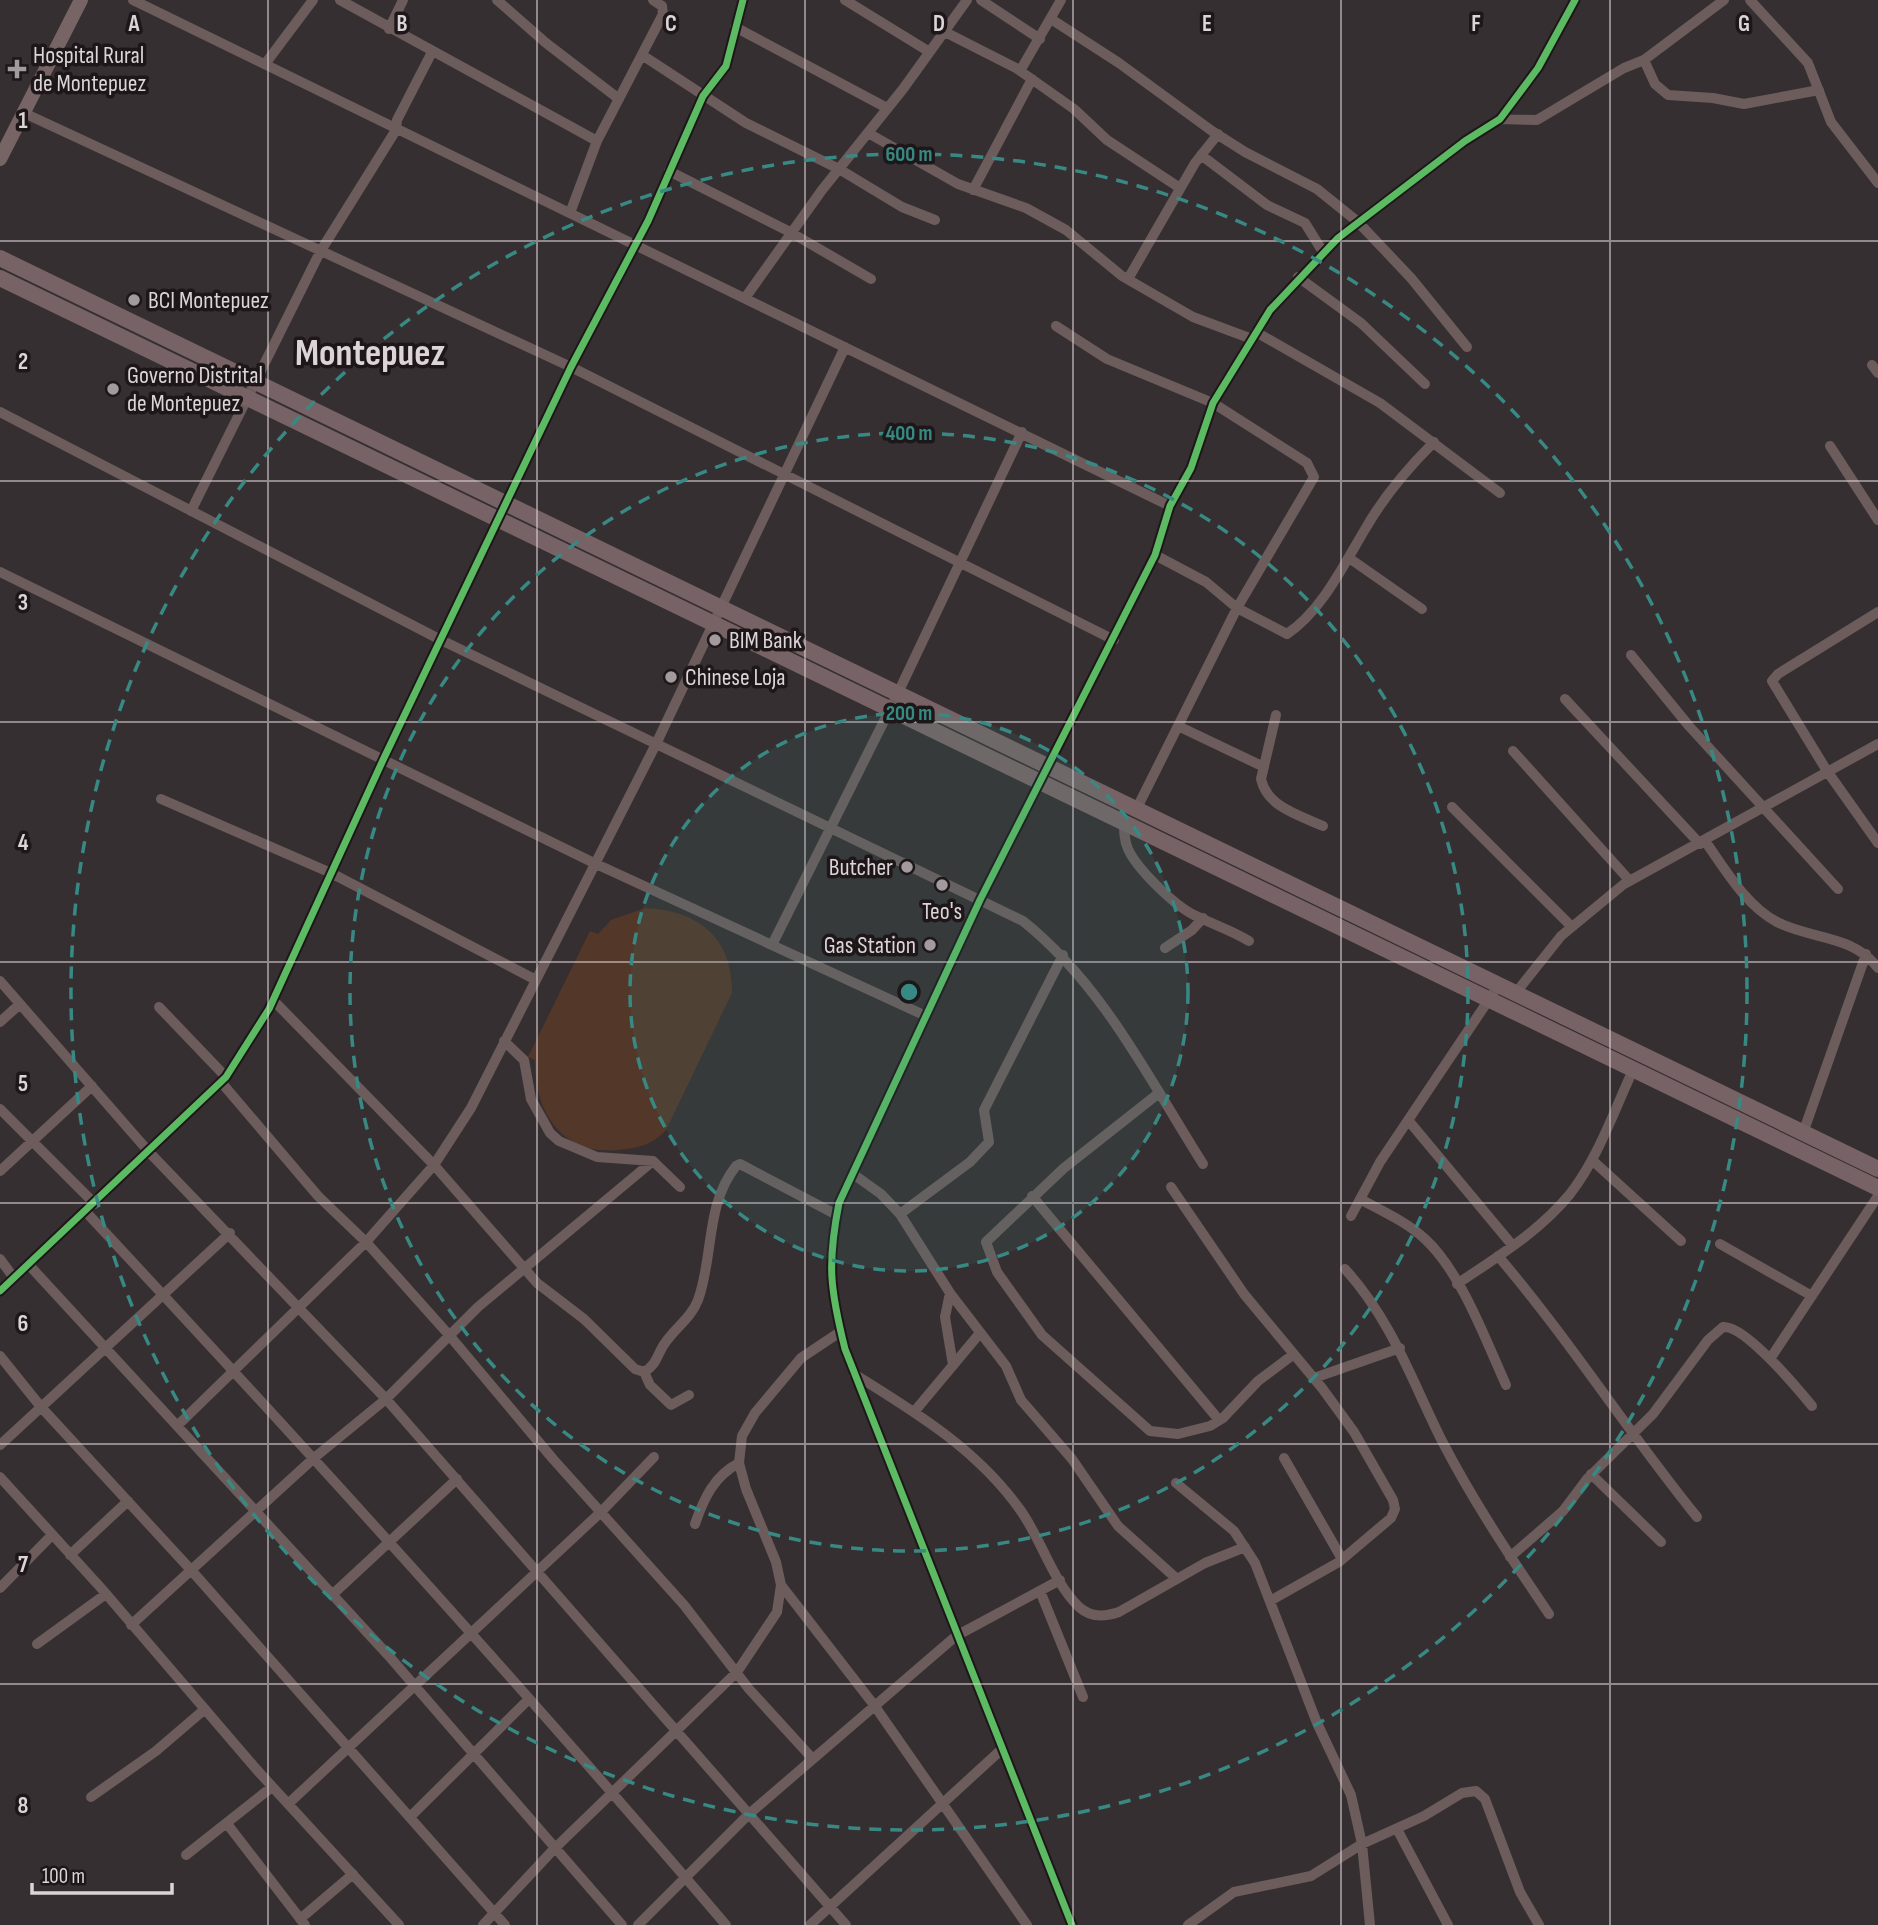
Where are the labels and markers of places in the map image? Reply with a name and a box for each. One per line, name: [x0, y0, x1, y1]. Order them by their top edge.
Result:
place label: Hospital Rural de Montepuez: [33, 41, 147, 98]
marker: Hospital Rural de Montepuez: [7, 59, 27, 79]
place label: BCI Montepuez: [148, 286, 269, 315]
marker: BCI Montepuez: [126, 292, 142, 308]
place label: Governo Distrital de Montepuez: [127, 361, 263, 418]
marker: Governo Distrital de Montepuez: [105, 381, 121, 397]
place label: BIM Bank: [729, 626, 802, 655]
marker: BIM Bank: [707, 632, 723, 648]
place label: Chinese Loja: [685, 663, 786, 692]
marker: Chinese Loja: [663, 669, 679, 685]
place label: Butcher: [829, 853, 893, 882]
marker: Butcher: [899, 859, 915, 875]
marker: Teo's: [934, 877, 950, 893]
place label: Teo's: [922, 897, 962, 926]
place label: Gas Station: [824, 931, 916, 960]
marker: Gas Station: [922, 937, 938, 953]
centre of rings: [897, 980, 921, 1004]

